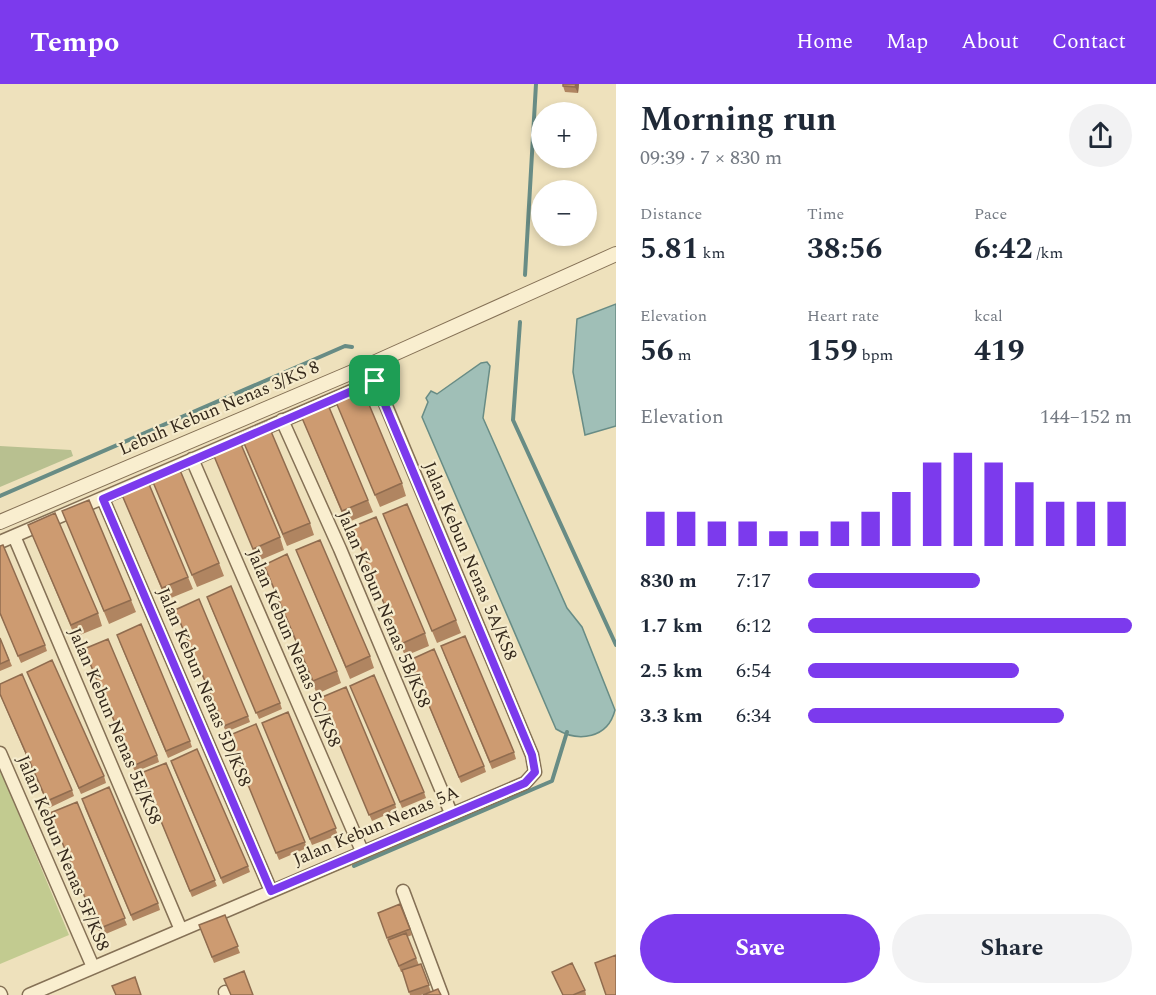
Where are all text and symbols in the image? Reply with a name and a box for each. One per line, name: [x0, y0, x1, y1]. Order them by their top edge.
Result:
text: Tempo: [30, 21, 119, 64]
text: Home: [796, 26, 853, 58]
text: Map: [886, 26, 928, 58]
text: About: [961, 26, 1019, 58]
text: Contact: [1052, 26, 1126, 58]
text: Morning run: [640, 95, 837, 145]
map controls: [531, 102, 597, 246]
button: +: [531, 102, 597, 168]
button: share: [1069, 104, 1132, 167]
text: 09:39 · 7 × 830 m: [640, 143, 782, 173]
button: −: [531, 180, 597, 246]
text: Distance: [640, 202, 702, 226]
text: Time: [807, 202, 844, 226]
text: Pace: [974, 202, 1007, 226]
text: 5.81: [640, 226, 699, 272]
text: 38:56: [807, 226, 882, 272]
text: 6:42: [974, 226, 1033, 272]
text: km: [699, 241, 725, 265]
text: /km: [1033, 241, 1063, 265]
text: Elevation: [640, 304, 707, 328]
text: Heart rate: [807, 304, 879, 328]
text: kcal: [974, 304, 1003, 328]
text: 56: [640, 328, 674, 374]
text: 159: [807, 328, 858, 374]
text: 419: [974, 328, 1025, 374]
text: m: [674, 343, 691, 367]
text: bpm: [858, 343, 893, 367]
street label: Lebuh Kebun Nenas 3/KS 8: [115, 353, 323, 463]
pin: [349, 355, 400, 406]
icon: arrive: [358, 364, 391, 397]
text: Elevation: [640, 402, 724, 432]
text: 144–152 m: [1040, 402, 1132, 432]
street label: Jalan Kebun Nenas 5A/KS8: [416, 457, 524, 665]
street label: Jalan Kebun Nenas 5B/KS8: [330, 506, 438, 712]
street label: Jalan Kebun Nenas 5C/KS8: [240, 545, 348, 751]
text: 830 m: [640, 566, 697, 596]
text: 7:17: [736, 566, 771, 596]
street label: Jalan Kebun Nenas 5D/KS8: [150, 583, 258, 791]
text: 1.7 km: [640, 611, 703, 641]
text: 6:12: [736, 611, 771, 641]
street label: Jalan Kebun Nenas 5E/KS8: [61, 623, 169, 829]
text: 2.5 km: [640, 656, 703, 686]
text: 6:54: [736, 656, 771, 686]
text: 3.3 km: [640, 701, 703, 731]
text: 6:34: [736, 701, 771, 731]
street label: Jalan Kebun Nenas 5F/KS8: [9, 751, 117, 955]
street label: Jalan Kebun Nenas 5A: [289, 779, 463, 873]
button: Save: [640, 914, 880, 983]
button: Share: [892, 914, 1132, 983]

